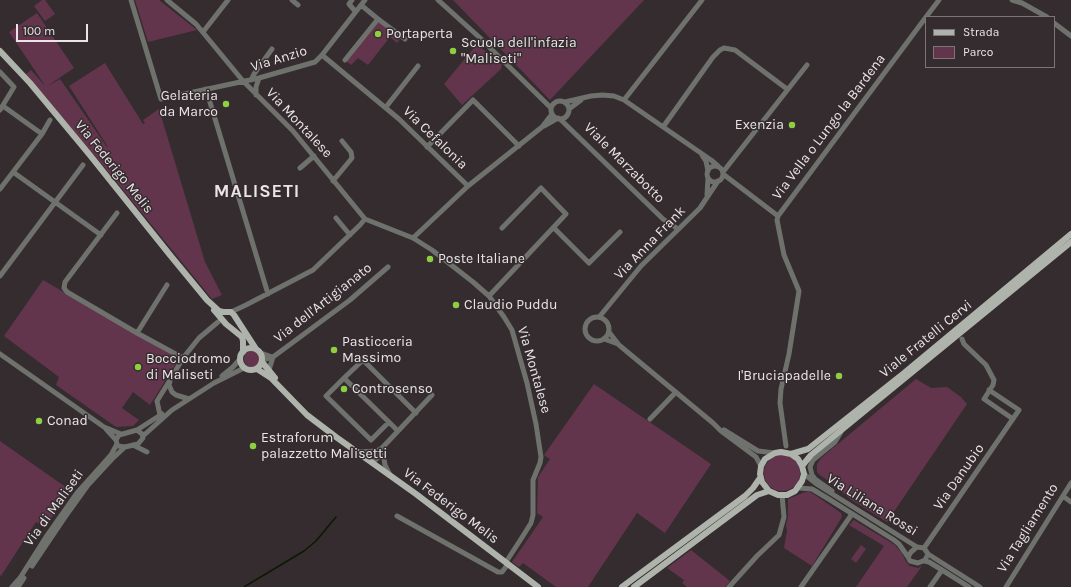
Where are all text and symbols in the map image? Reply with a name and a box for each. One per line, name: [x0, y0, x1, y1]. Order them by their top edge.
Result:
scale bar: [18, 16, 90, 42]
legend: [925, 16, 1055, 68]
text: 100 m: [23, 24, 55, 38]
text: Strada: [963, 25, 999, 39]
place label: Portaperta: [386, 26, 453, 42]
marker: Portaperta: [373, 29, 383, 39]
place label: Scuola dell'infazia "Maliseti": [461, 35, 577, 68]
street label: Via Anzio: [249, 42, 309, 76]
text: Parco: [963, 45, 993, 59]
marker: Scuola dell'infazia "Maliseti": [448, 46, 458, 56]
street label: Via Vella o Lungo la Bardena: [769, 51, 889, 203]
street label: Via Montalese: [262, 84, 336, 162]
place label: Gelateria da Marco: [159, 88, 218, 120]
marker: Gelateria da Marco: [221, 99, 231, 109]
street label: Via Cefalonia: [399, 103, 471, 173]
street label: Via Federigo Melis: [71, 117, 157, 217]
place label: Exenzia: [735, 117, 784, 133]
street label: Viale Marzabotto: [580, 119, 668, 207]
marker: Exenzia: [787, 120, 797, 130]
district label: MALISETI: [214, 181, 300, 203]
street label: Via Anna Frank: [611, 203, 689, 283]
place label: Poste Italiane: [438, 251, 525, 267]
marker: Poste Italiane: [425, 254, 435, 264]
street label: Via dell'Artigianato: [271, 260, 375, 346]
place label: Claudio Puddu: [464, 297, 557, 313]
street label: Viale Fratelli Cervi: [876, 297, 976, 381]
marker: Claudio Puddu: [451, 300, 461, 310]
street label: Via Montalese: [514, 325, 554, 415]
place label: Pasticceria Massimo: [342, 334, 413, 366]
marker: Pasticceria Massimo: [329, 345, 339, 355]
place label: Bocciodromo di Maliseti: [146, 351, 230, 384]
marker: Bocciodromo di Maliseti: [133, 362, 143, 372]
place label: I'Bruciapadelle: [737, 368, 831, 384]
marker: I'Bruciapadelle: [834, 371, 844, 381]
place label: Controsenso: [352, 381, 433, 397]
marker: Controsenso: [339, 384, 349, 394]
place label: Conad: [47, 413, 88, 429]
marker: Conad: [34, 416, 44, 426]
place label: Estraforum palazzetto Malisetti: [261, 430, 387, 462]
marker: Estraforum palazzetto Malisetti: [248, 441, 258, 451]
street label: Via Danubio: [930, 441, 988, 513]
street label: Via Federigo Melis: [400, 465, 502, 547]
street label: Via di Maliseti: [21, 466, 87, 550]
street label: Via Liliana Rossi: [823, 470, 921, 540]
street label: Via Tagliamento: [994, 480, 1062, 576]

